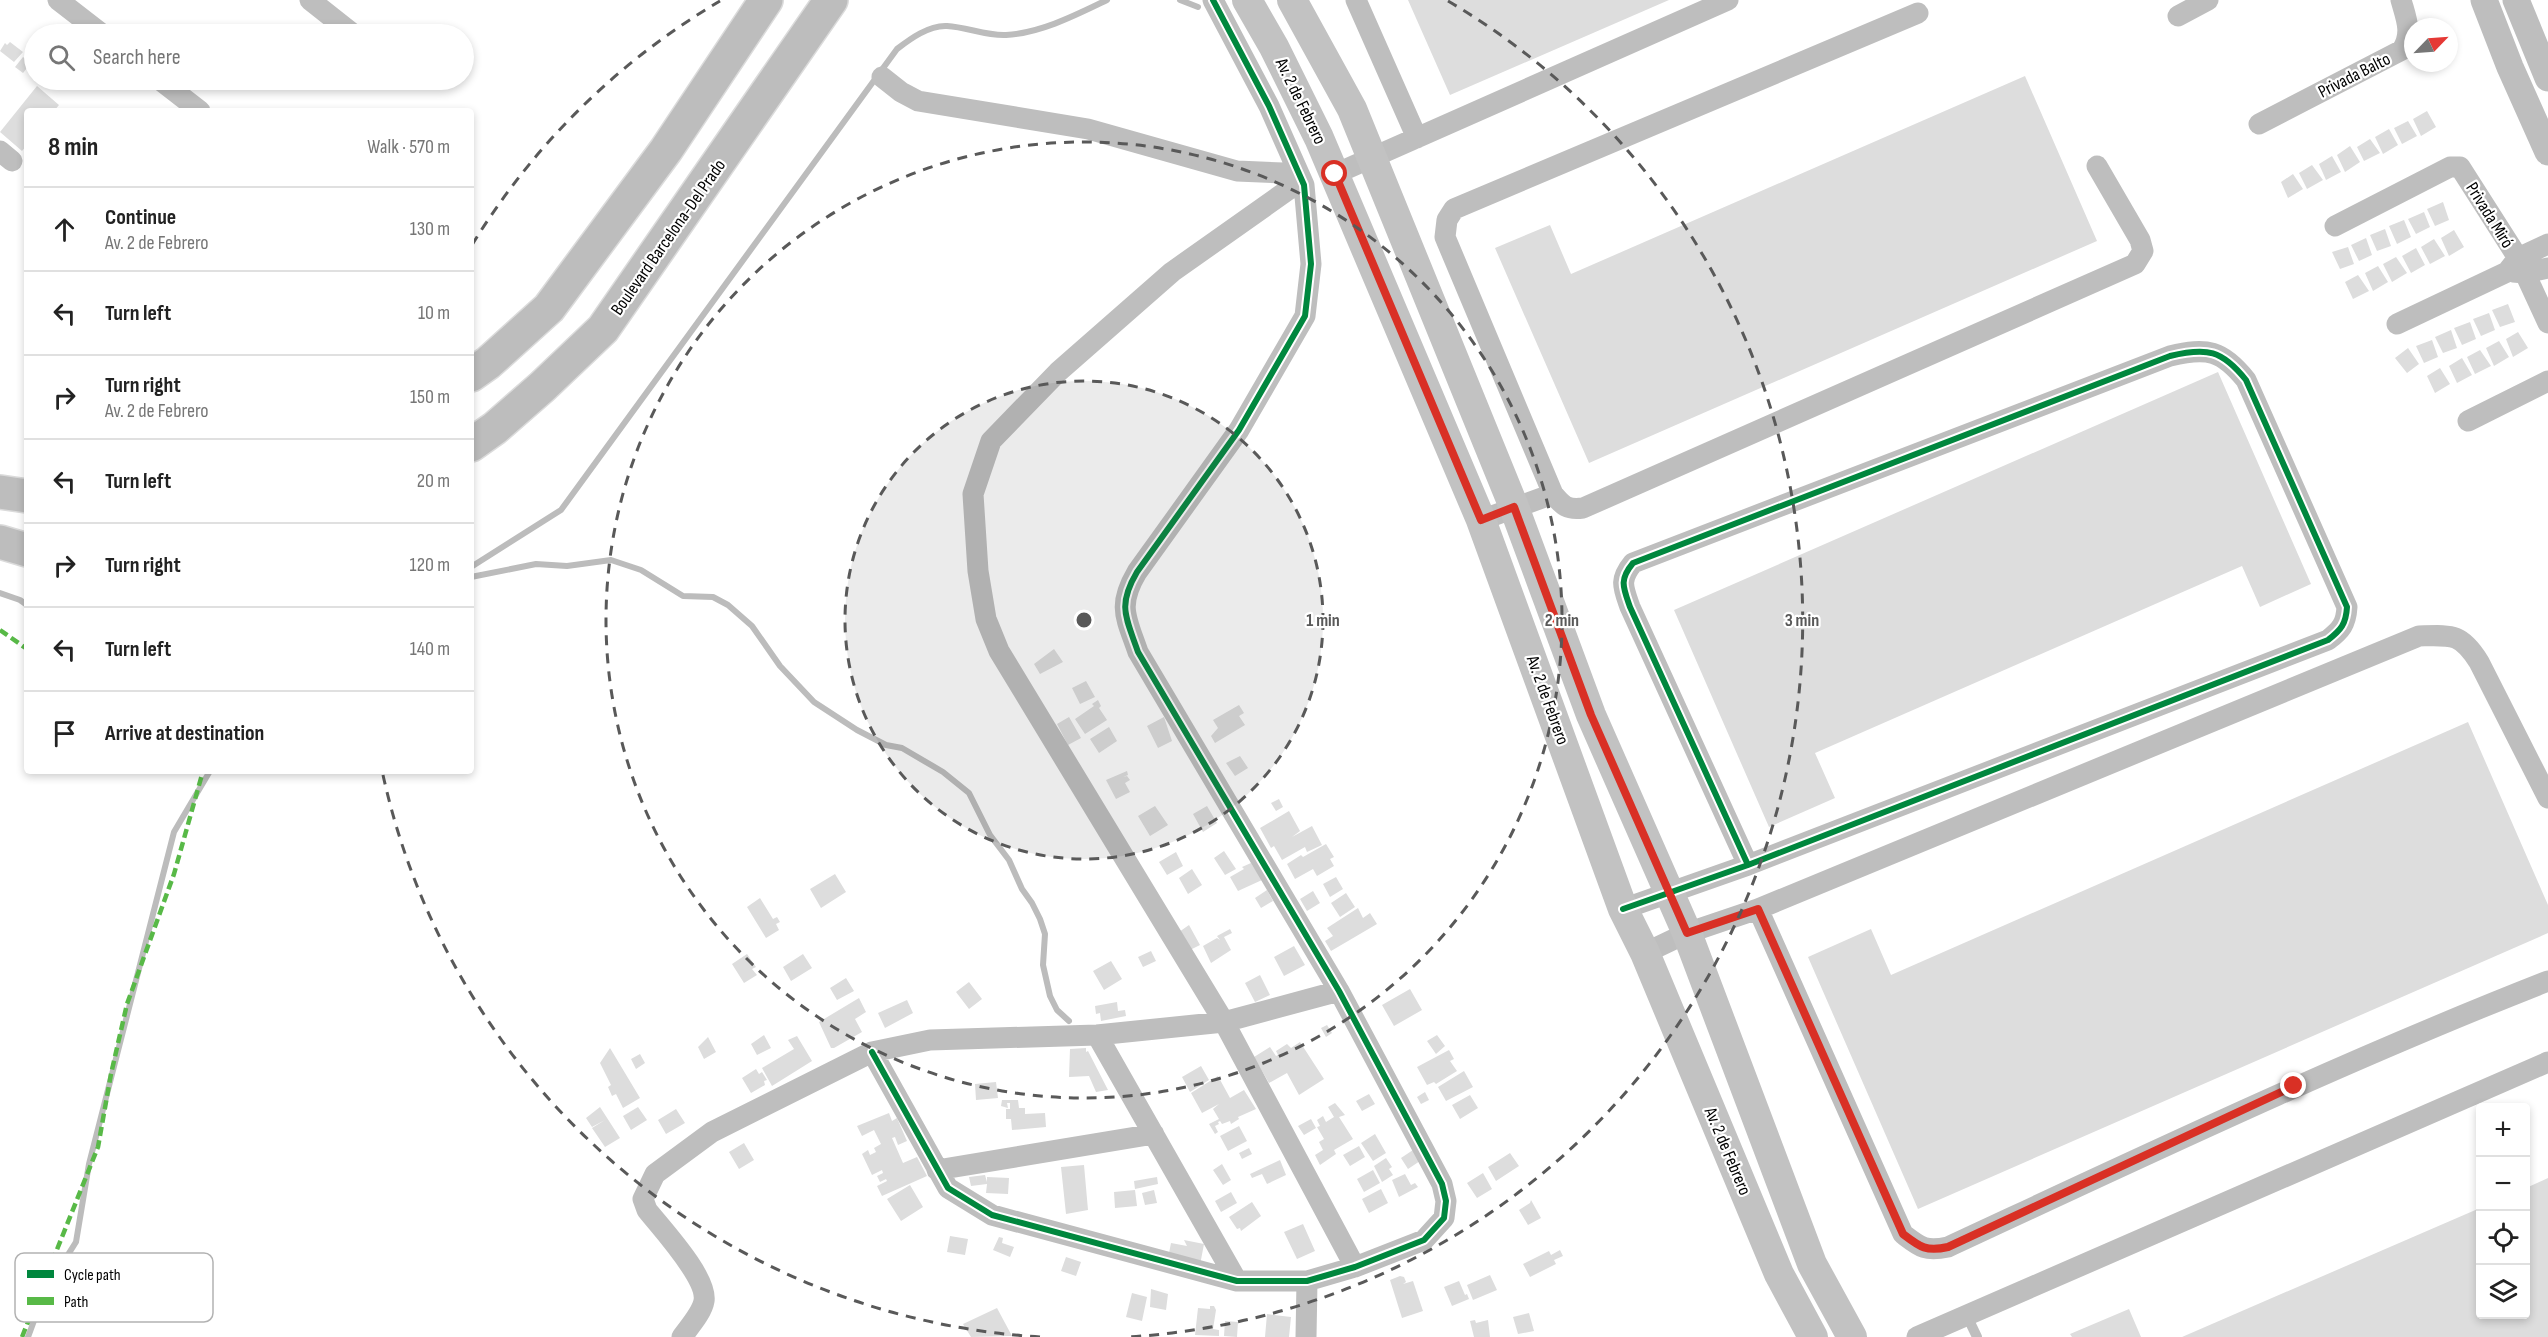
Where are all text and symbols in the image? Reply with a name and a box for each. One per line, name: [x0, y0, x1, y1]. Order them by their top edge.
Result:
north arrow: [2404, 18, 2458, 72]
search box: [24, 24, 474, 90]
icon: search: [45, 41, 78, 74]
text: Search here: [93, 44, 180, 71]
street label: Privada Balto: [2315, 48, 2394, 103]
street label: Av. 2 de Febrero: [1270, 54, 1330, 148]
text: 8 min: [48, 132, 98, 163]
text: Walk · 570 m: [367, 135, 450, 159]
street label: Boulevard Barcelona-Del Prado: [607, 155, 730, 319]
route start: [1321, 160, 1347, 186]
street label: Privada Miró: [2461, 179, 2518, 252]
text: Continue: [105, 204, 176, 231]
icon: ahead: [48, 213, 81, 246]
text: 130 m: [410, 217, 450, 241]
text: Av. 2 de Febrero: [105, 231, 209, 255]
icon: left: [48, 297, 81, 330]
text: Turn left: [105, 300, 171, 327]
text: 10 m: [418, 301, 450, 325]
text: Turn right: [105, 372, 181, 399]
icon: right: [48, 381, 81, 414]
text: 150 m: [410, 385, 450, 409]
text: Av. 2 de Febrero: [105, 399, 209, 423]
icon: left: [48, 465, 81, 498]
text: Turn left: [105, 468, 171, 495]
text: 20 m: [417, 469, 450, 493]
icon: right: [48, 549, 81, 582]
text: Turn right: [105, 552, 181, 579]
text: 120 m: [410, 553, 450, 577]
centre of rings: [1074, 610, 1094, 630]
text: 1 min: [1306, 610, 1340, 631]
text: 2 min: [1545, 610, 1579, 631]
text: 3 min: [1785, 610, 1819, 631]
icon: left: [48, 633, 81, 666]
text: Turn left: [105, 636, 171, 663]
text: 140 m: [410, 637, 450, 661]
street label: Av. 2 de Febrero: [1521, 652, 1573, 748]
icon: arrive: [48, 717, 81, 750]
text: Arrive at destination: [105, 720, 264, 747]
route end: [2280, 1072, 2306, 1098]
street label: Av. 2 de Febrero: [1699, 1103, 1755, 1198]
map controls: [2476, 1103, 2530, 1319]
button: +: [2476, 1103, 2530, 1157]
button: −: [2476, 1157, 2530, 1211]
button: locate: [2476, 1211, 2530, 1265]
legend: [15, 1253, 213, 1322]
button: layers: [2476, 1265, 2530, 1319]
text: Cycle path: [64, 1266, 121, 1285]
text: Path: [64, 1293, 88, 1312]

